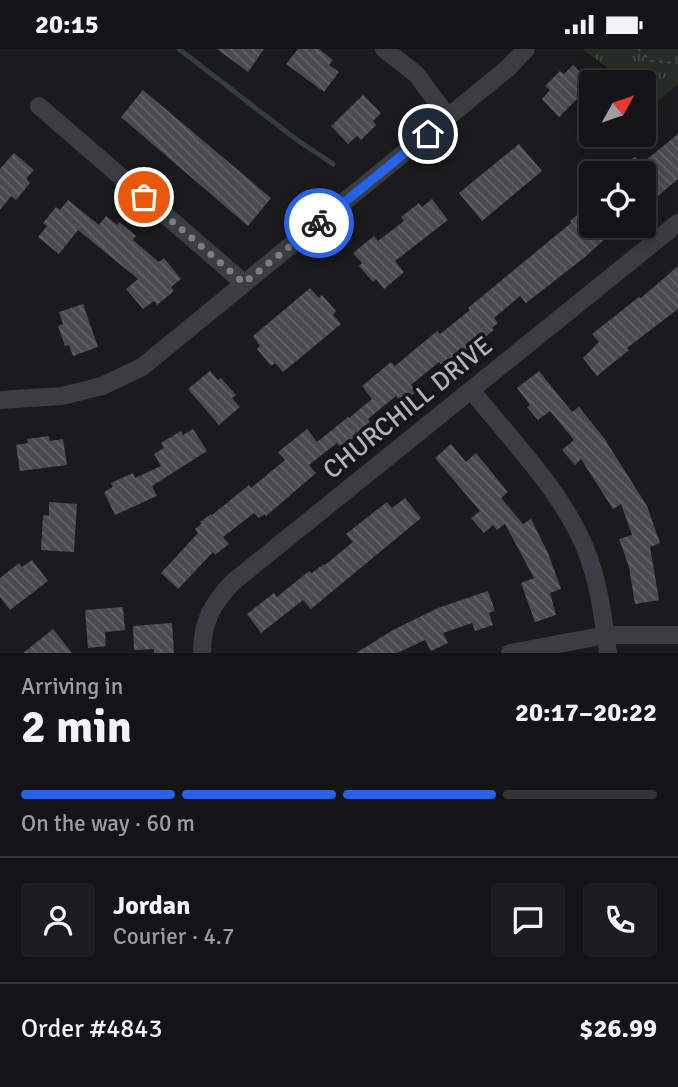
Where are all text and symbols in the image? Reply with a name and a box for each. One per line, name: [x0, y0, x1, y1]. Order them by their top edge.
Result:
text: 20:15: [35, 9, 99, 41]
north arrow: [579, 70, 656, 147]
map controls: [579, 70, 656, 238]
pin: [398, 104, 458, 164]
icon: home: [409, 115, 447, 153]
button: locate: [579, 161, 656, 238]
pin: [114, 167, 174, 227]
icon: bag: [125, 178, 163, 216]
courier: [284, 188, 354, 258]
icon: bike: [300, 204, 338, 242]
street label: CHURCHILL DRIVE: [317, 330, 499, 486]
text: Arriving in: [21, 672, 123, 701]
text: 20:17–20:22: [515, 697, 657, 729]
text: 2 min: [21, 699, 132, 755]
text: On the way · 60 m: [21, 809, 195, 838]
button: person: [21, 883, 95, 957]
button: chat: [491, 883, 565, 957]
button: phone: [583, 883, 657, 957]
text: Jordan: [113, 890, 190, 922]
text: Courier · 4.7: [113, 922, 234, 951]
text: Order #4843: [21, 1013, 162, 1045]
text: $26.99: [579, 1013, 657, 1045]

